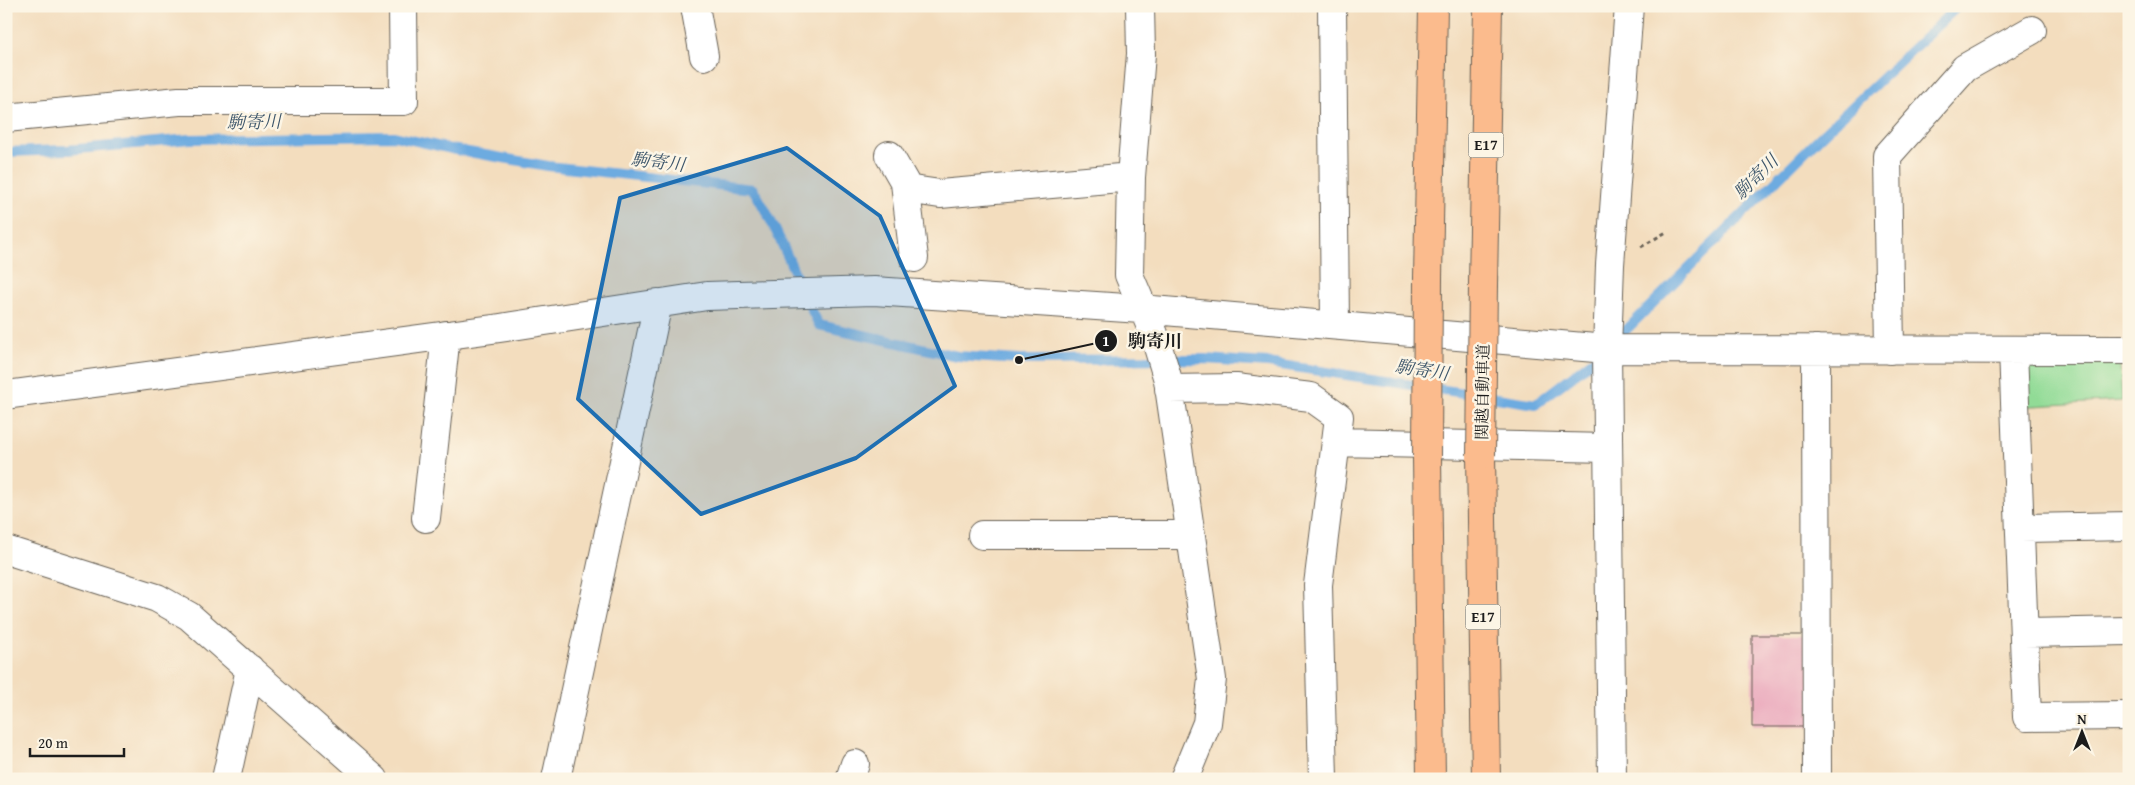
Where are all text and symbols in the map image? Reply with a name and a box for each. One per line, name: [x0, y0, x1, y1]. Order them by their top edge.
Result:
water label: 駒寄川: [227, 107, 283, 135]
road number: E17: [1468, 132, 1504, 158]
water label: 駒寄川: [630, 145, 688, 178]
water label: 駒寄川: [1727, 147, 1786, 205]
callout: 駒寄川: [1093, 324, 1192, 357]
text: 駒寄川: [1128, 327, 1182, 354]
text: 1: [1102, 330, 1110, 351]
street label: 関越自動車道: [1469, 344, 1495, 440]
water label: 駒寄川: [1393, 352, 1453, 387]
road number: E17: [1466, 604, 1500, 630]
north arrow: [2058, 708, 2108, 758]
text: N: [2077, 709, 2087, 729]
scale bar: [30, 725, 124, 757]
text: 20 m: [38, 732, 69, 753]

